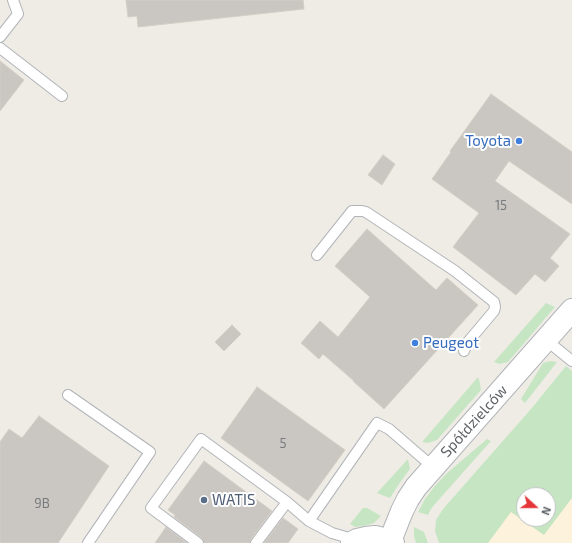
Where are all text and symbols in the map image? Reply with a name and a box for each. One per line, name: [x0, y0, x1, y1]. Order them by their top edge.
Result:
place label: Toyota: [465, 132, 511, 150]
marker: Toyota: [514, 136, 524, 146]
house number: 15: [495, 198, 507, 214]
place label: Peugeot: [423, 334, 479, 352]
marker: Peugeot: [410, 338, 420, 348]
street label: Spółdzielców: [437, 381, 511, 461]
house number: 5: [280, 436, 286, 452]
north arrow: [516, 487, 556, 527]
place label: WATIS: [212, 491, 255, 509]
marker: WATIS: [199, 495, 209, 505]
house number: 9B: [34, 496, 50, 512]
text: N: [539, 505, 554, 517]

